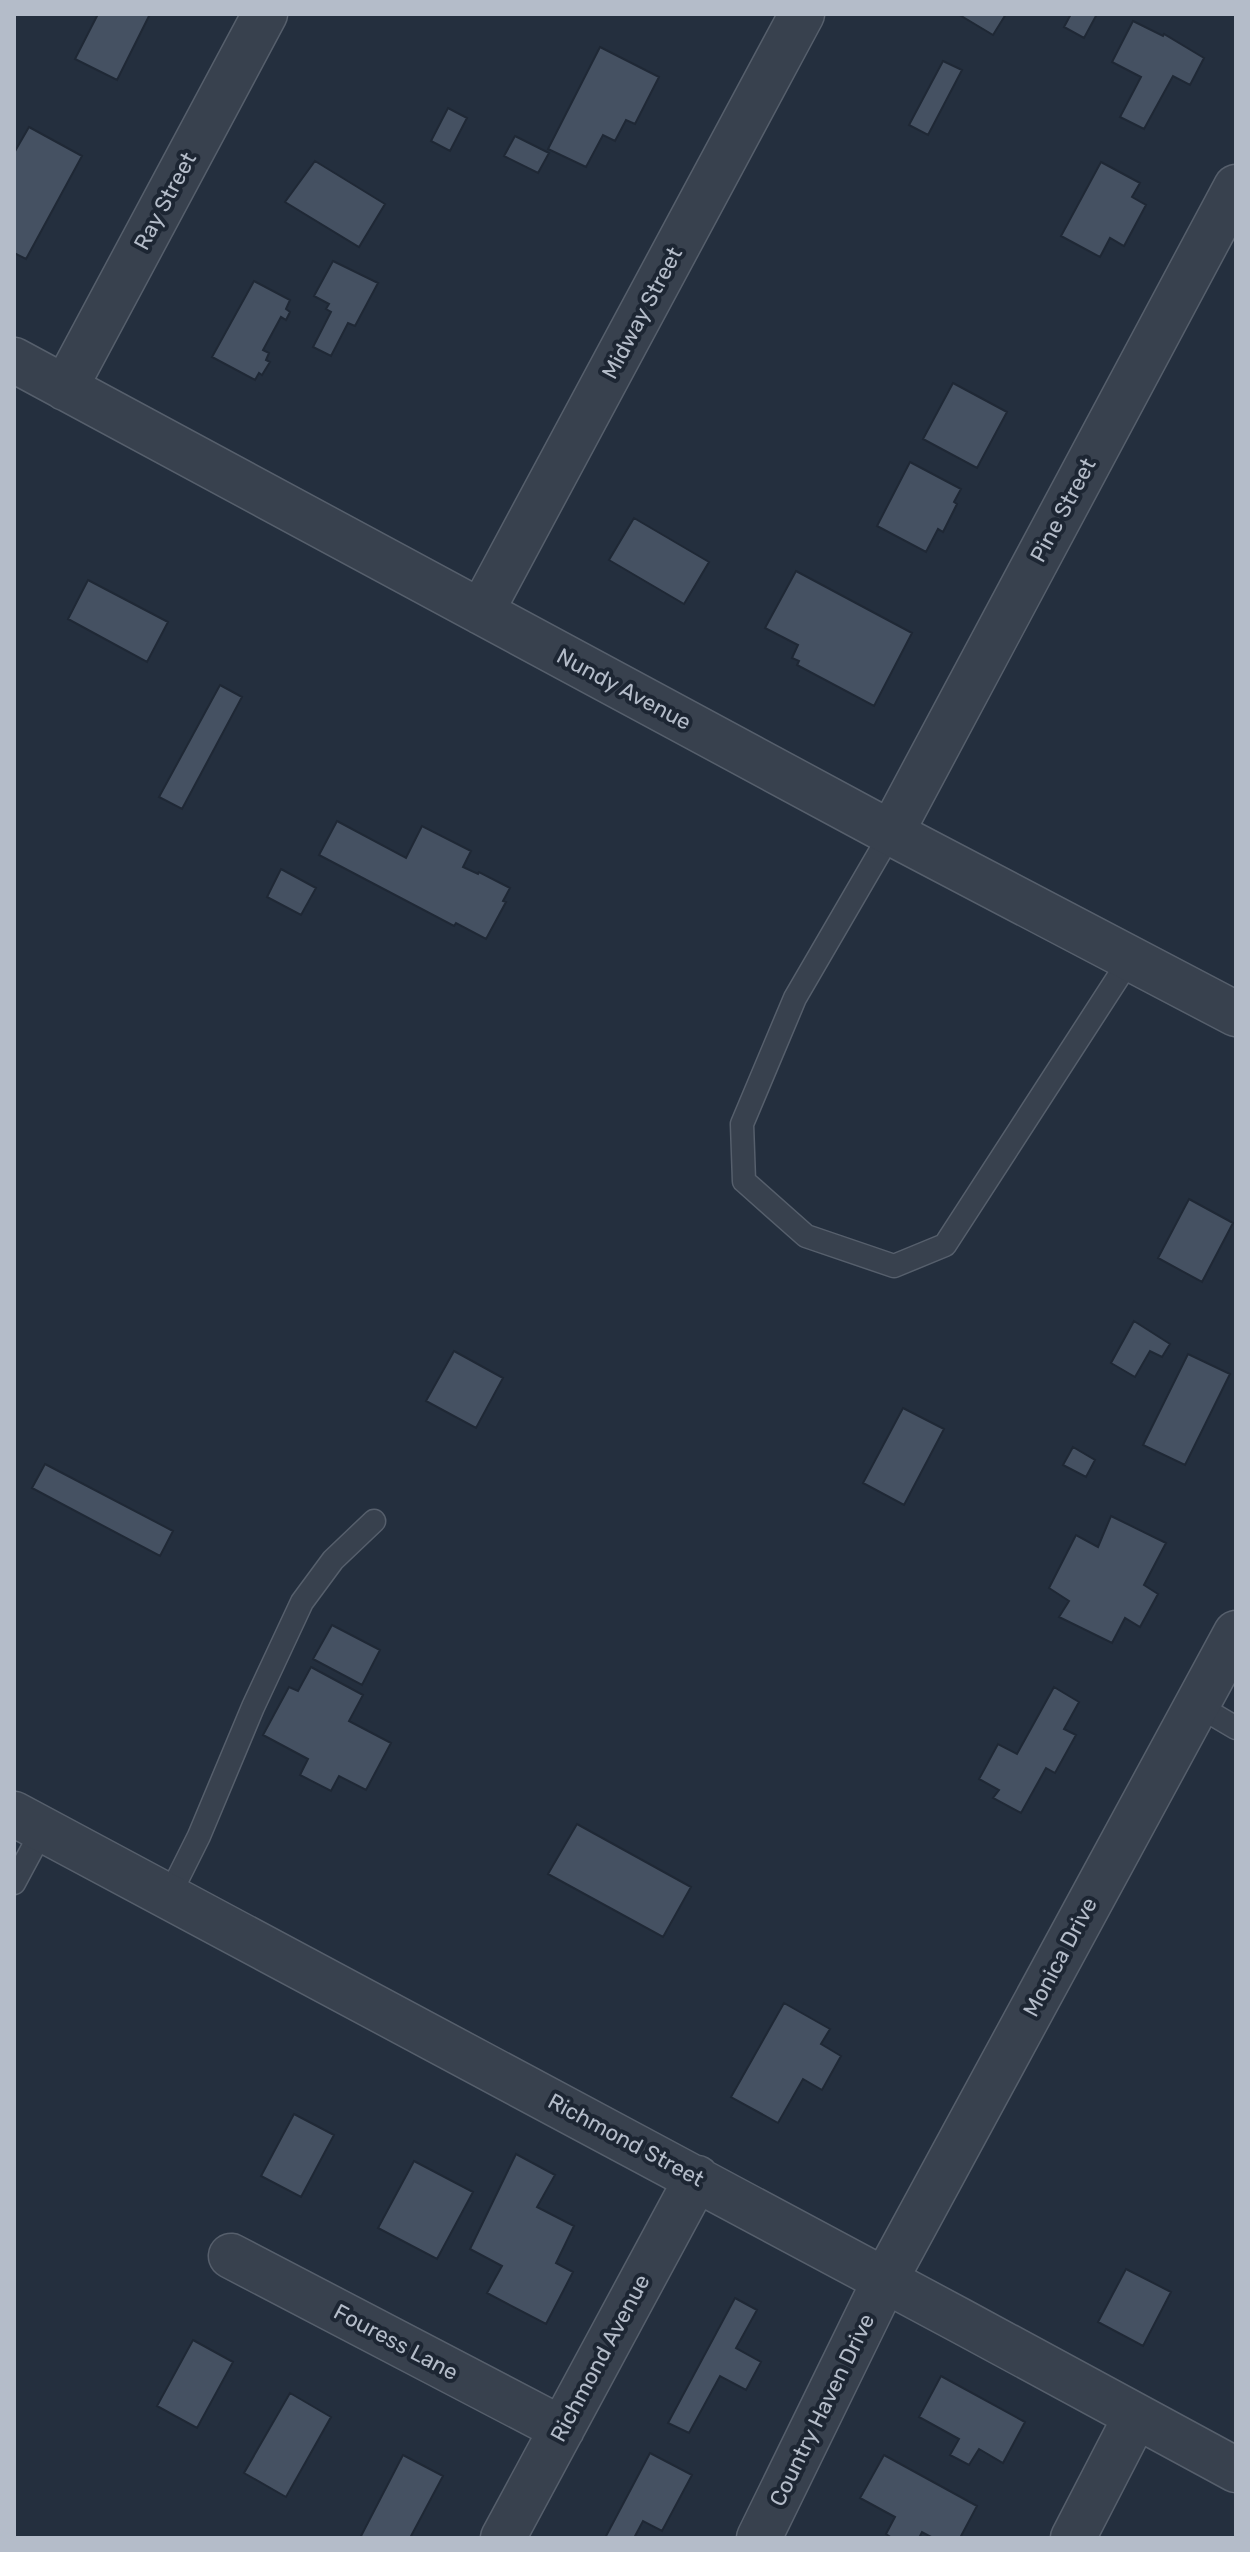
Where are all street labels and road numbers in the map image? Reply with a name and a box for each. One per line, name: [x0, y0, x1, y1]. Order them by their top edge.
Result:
street label: Ray Street: [128, 147, 202, 255]
street label: Midway Street: [596, 242, 688, 384]
street label: Pine Street: [1024, 453, 1102, 567]
street label: Nundy Avenue: [552, 642, 696, 736]
street label: Monica Drive: [1017, 1893, 1103, 2021]
street label: Richmond Street: [543, 2087, 709, 2193]
street label: Richmond Avenue: [544, 2270, 656, 2446]
street label: Fouress Lane: [329, 2298, 463, 2386]
street label: Country Haven Drive: [764, 2309, 880, 2511]

